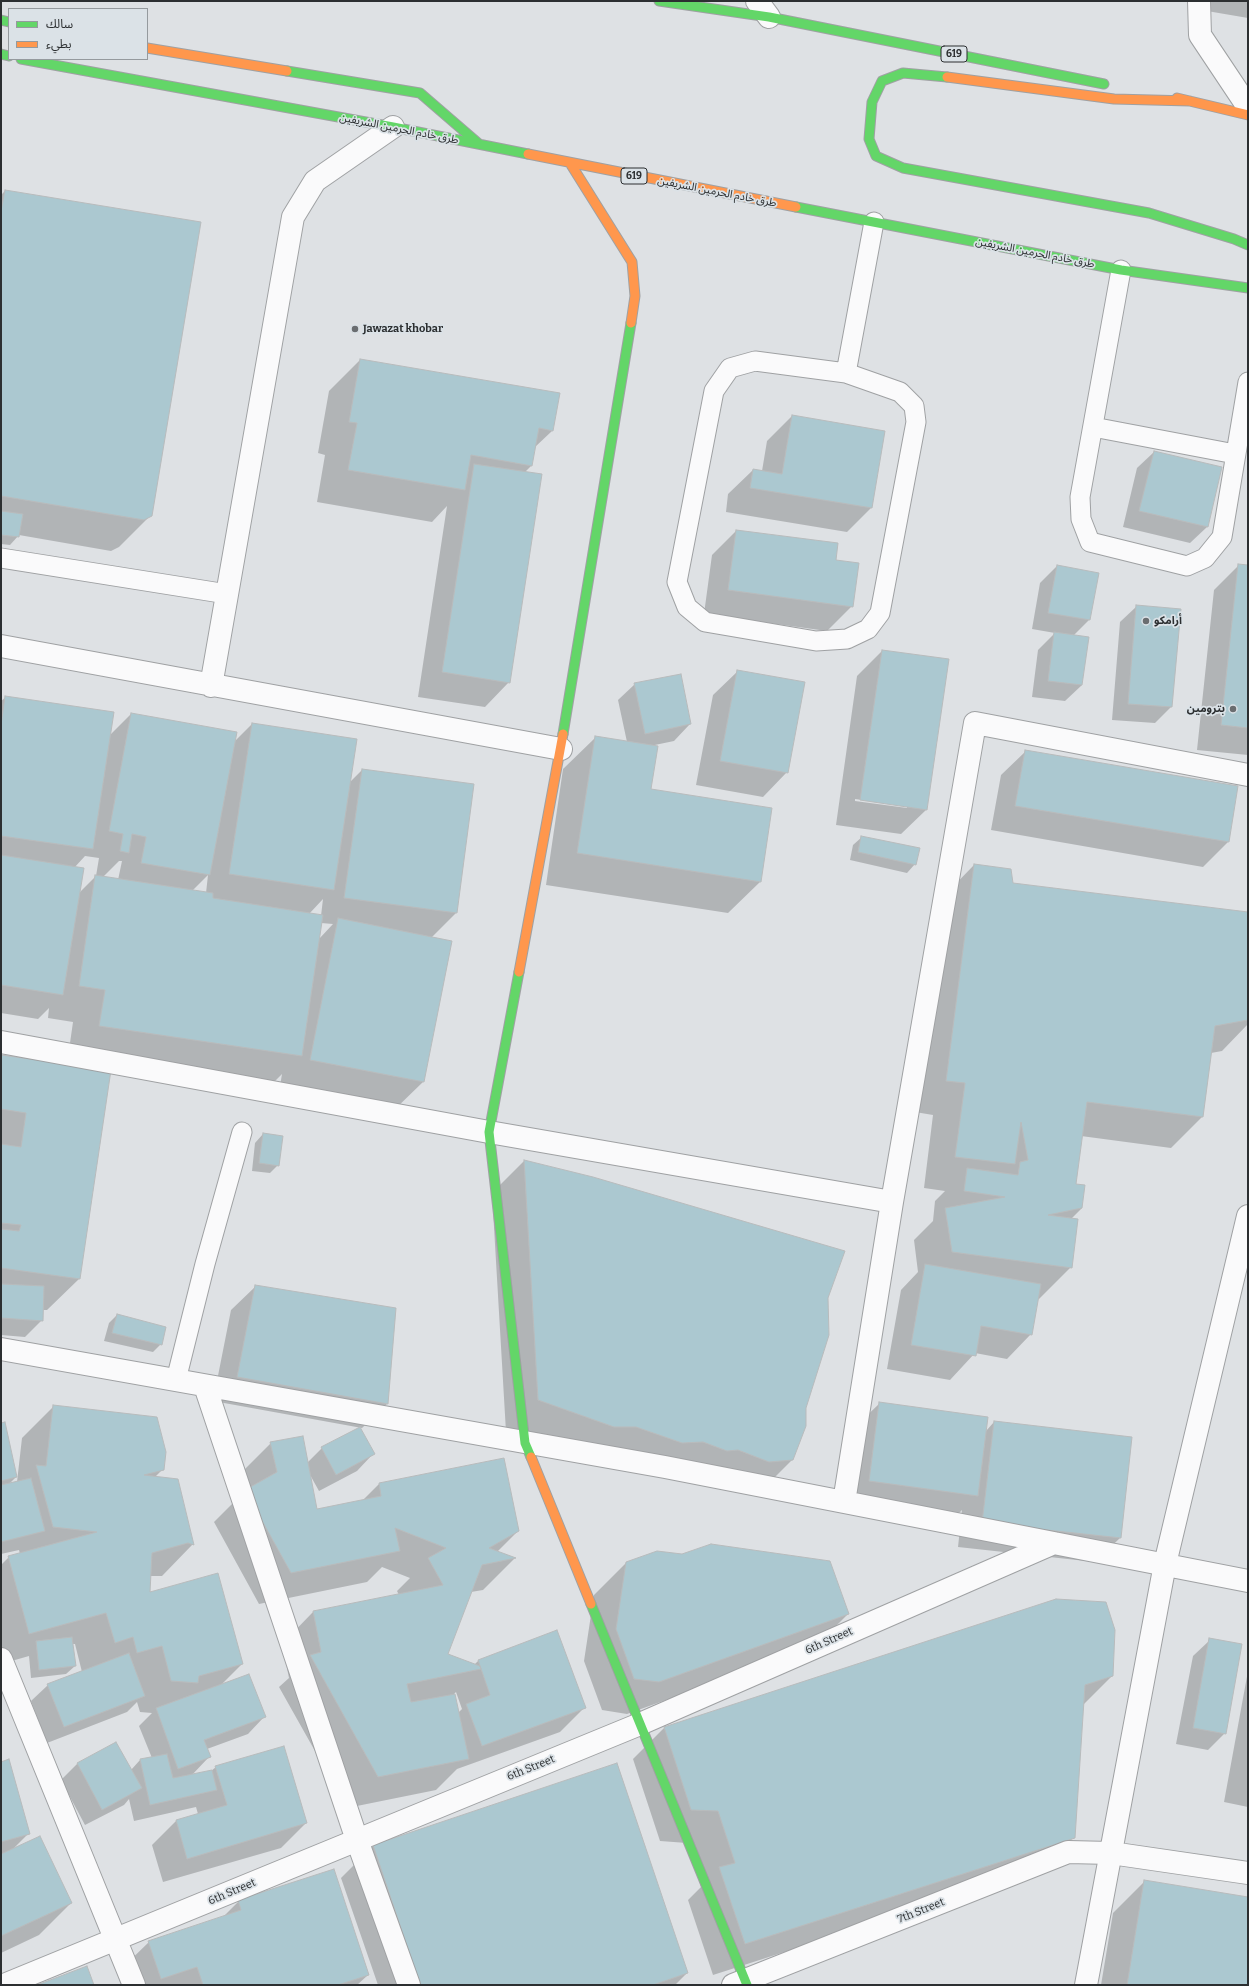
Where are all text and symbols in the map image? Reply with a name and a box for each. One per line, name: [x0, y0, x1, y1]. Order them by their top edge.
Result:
legend: [8, 8, 148, 60]
text: سالك: [46, 17, 73, 31]
text: بطيء: [46, 37, 72, 51]
road number: 619: [941, 46, 967, 62]
street label: طرق خادم الحرمين الشريفين: [338, 111, 460, 147]
road number: 619: [621, 168, 647, 184]
street label: طرق خادم الحرمين الشريفين: [656, 174, 778, 210]
street label: طرق خادم الحرمين الشريفين: [974, 235, 1096, 271]
place label: Jawazat khobar: [363, 322, 443, 336]
marker: Jawazat khobar: [350, 324, 360, 334]
place label: أرامكو: [1154, 614, 1182, 628]
marker: أرامكو: [1141, 616, 1151, 626]
place label: بترومين: [1187, 702, 1225, 716]
marker: بترومين: [1228, 704, 1238, 714]
street label: 6th Street: [803, 1625, 855, 1657]
street label: 6th Street: [505, 1752, 557, 1784]
street label: 6th Street: [206, 1876, 258, 1908]
street label: 7th Street: [896, 1896, 946, 1926]

